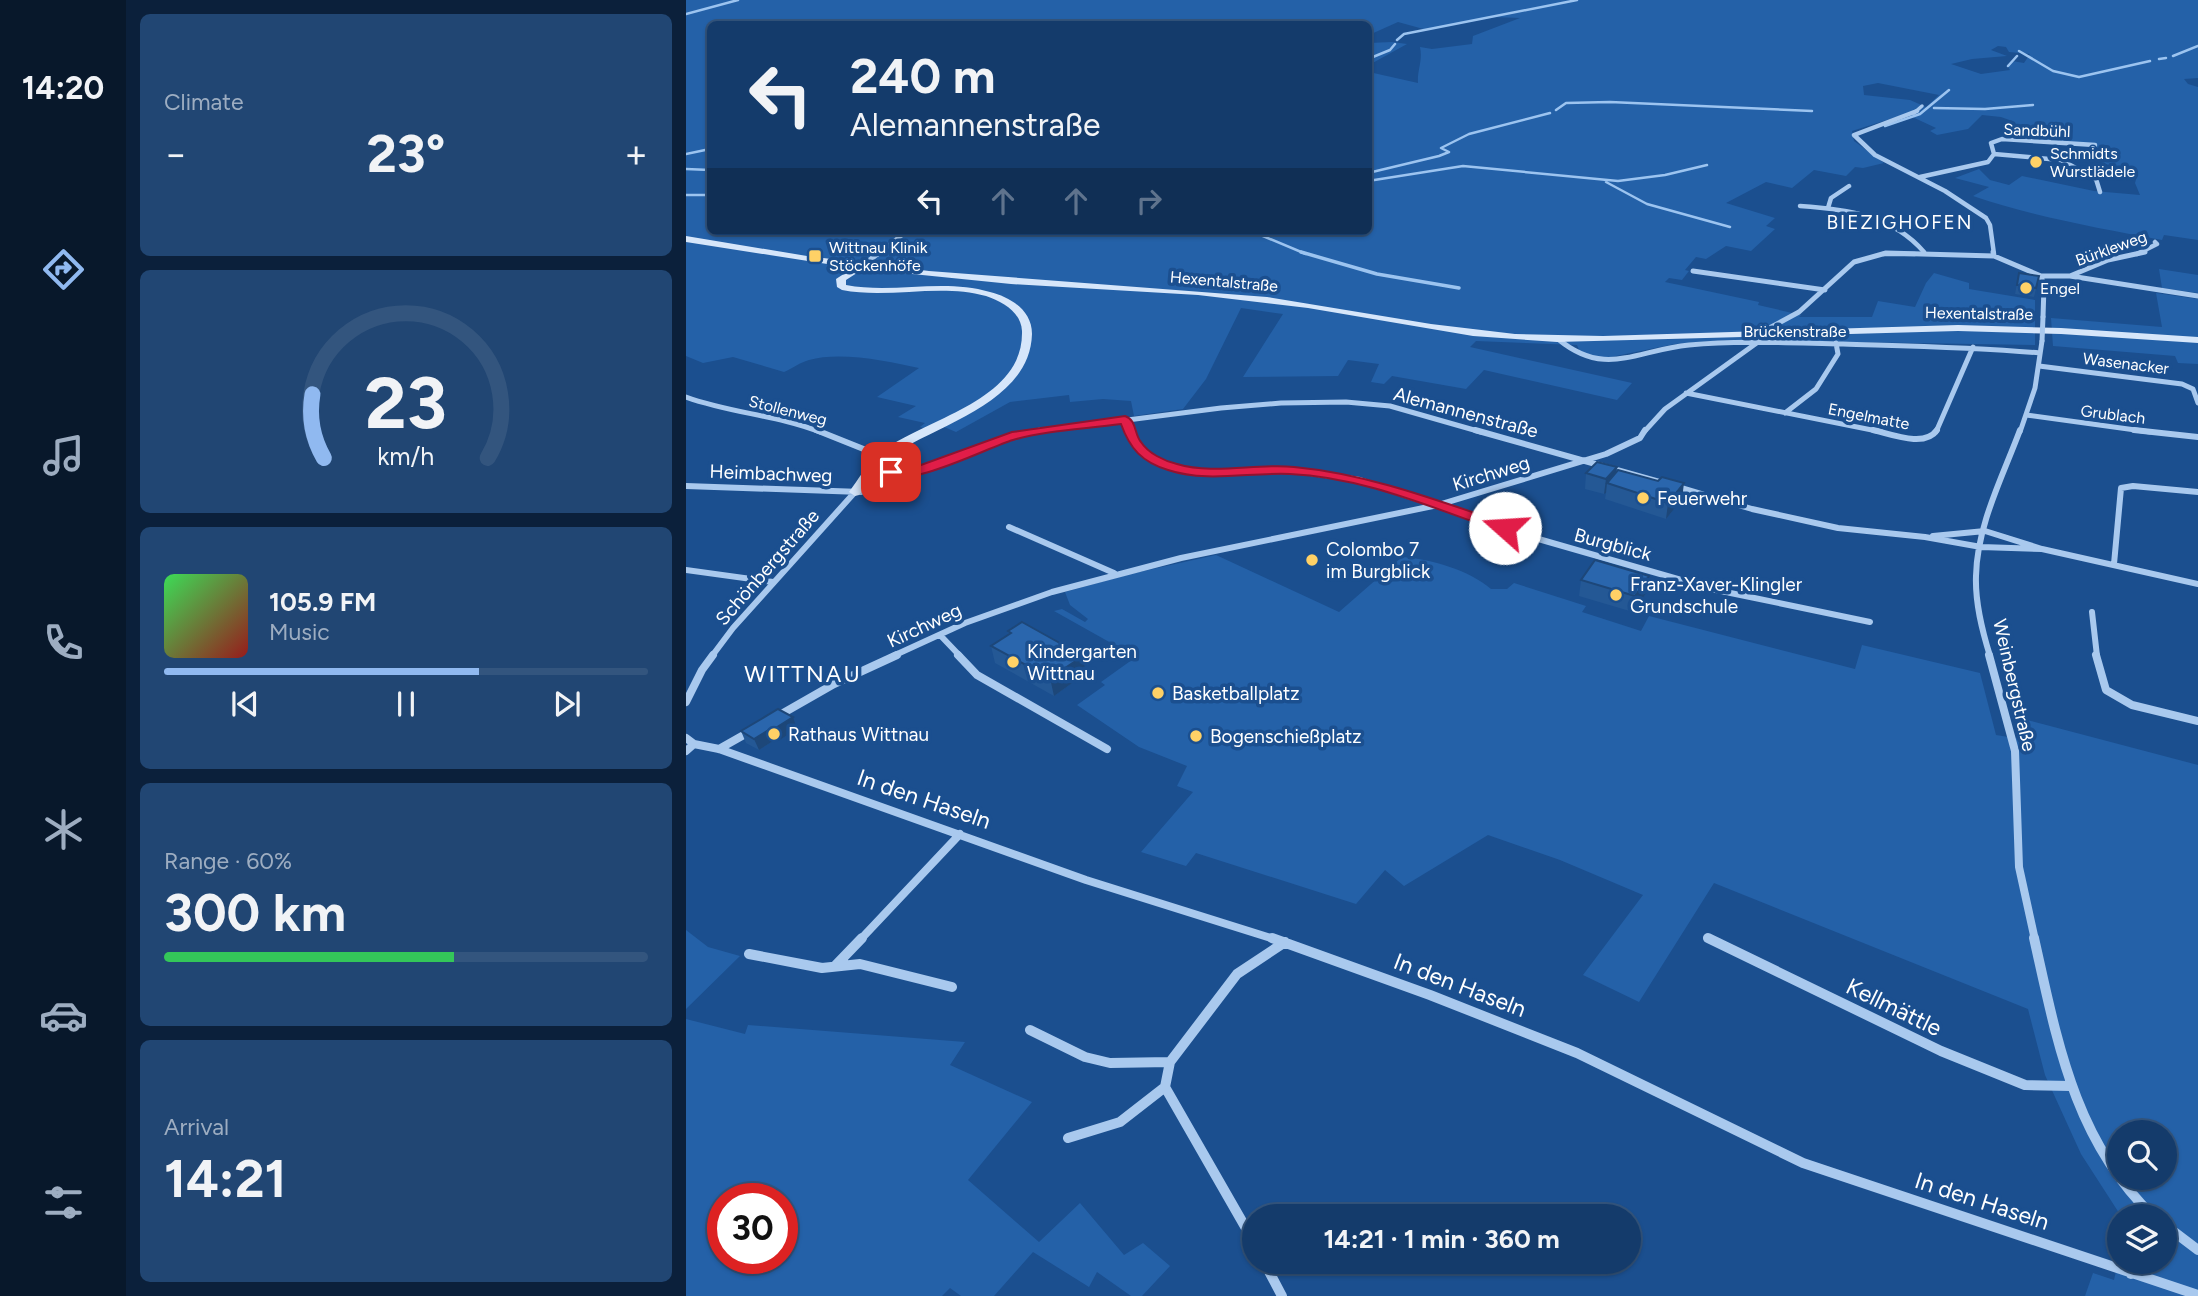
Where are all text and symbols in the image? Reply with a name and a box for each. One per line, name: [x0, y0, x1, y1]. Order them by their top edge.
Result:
text: 240 m: [850, 46, 996, 105]
icon: left: [735, 49, 826, 140]
text: 14:20: [22, 69, 104, 107]
text: Climate: [164, 88, 243, 116]
text: Alemannenstraße: [850, 106, 1100, 144]
street label: Sandbühl: [2003, 120, 2071, 141]
text: 23°: [367, 123, 445, 185]
text: −: [164, 131, 188, 177]
text: +: [624, 131, 648, 177]
place label: Schmidts Wurstlädele: [2050, 144, 2135, 181]
marker: Schmidts Wurstlädele: [2028, 154, 2044, 170]
icon: left: [911, 182, 949, 220]
icon: ahead: [984, 182, 1022, 220]
icon: ahead: [1057, 182, 1095, 220]
icon: right: [1130, 182, 1168, 220]
district label: BIEZIGHOFEN: [1826, 211, 1974, 234]
street label: Bürkleweg: [2073, 227, 2149, 270]
place label: Wittnau Klinik Stöckenhöfe: [829, 238, 928, 275]
icon: directions: [39, 245, 88, 294]
marker: Wittnau Klinik Stöckenhöfe: [807, 248, 823, 264]
street label: Hexentalstraße: [1169, 267, 1279, 296]
place label: Engel: [2040, 279, 2080, 298]
marker: Engel: [2018, 280, 2034, 296]
street label: Hexentalstraße: [1925, 303, 2034, 324]
street label: Brückenstraße: [1744, 322, 1847, 341]
street label: Wasenacker: [2082, 349, 2171, 378]
text: 23: [365, 359, 447, 446]
street label: Alemannenstraße: [1391, 382, 1541, 443]
street label: Stollenweg: [747, 392, 829, 429]
street label: Engelmatte: [1827, 399, 1912, 434]
street label: Grublach: [2079, 401, 2146, 428]
icon: music: [39, 431, 88, 480]
text: km/h: [377, 440, 435, 470]
pin: [861, 442, 921, 502]
street label: Kirchweg: [1450, 451, 1532, 496]
icon: arrive: [872, 453, 910, 491]
street label: Heimbachweg: [709, 460, 833, 487]
place label: Feuerwehr: [1657, 487, 1748, 510]
marker: Feuerwehr: [1635, 490, 1651, 506]
position arrow: [1468, 491, 1542, 565]
street label: Schönbergstraße: [711, 505, 824, 630]
street label: Burgblick: [1572, 523, 1655, 566]
place label: Colombo 7 im Burgblick: [1326, 538, 1431, 583]
marker: Colombo 7 im Burgblick: [1304, 552, 1320, 568]
place label: Franz-Xaver-Klingler Grundschule: [1630, 573, 1803, 618]
text: 105.9 FM: [269, 586, 376, 618]
marker: Franz-Xaver-Klingler Grundschule: [1608, 587, 1624, 603]
street label: Kirchweg: [883, 598, 965, 653]
street label: Weinbergstraße: [1988, 617, 2041, 754]
icon: phone: [39, 618, 88, 667]
text: Music: [269, 618, 330, 646]
place label: Kindergarten Wittnau: [1027, 640, 1137, 685]
marker: Kindergarten Wittnau: [1005, 654, 1021, 670]
district label: WITTNAU: [744, 660, 862, 688]
place label: Basketballplatz: [1172, 682, 1300, 705]
icon: previous: [226, 685, 264, 723]
icon: pause: [387, 685, 425, 723]
icon: next: [548, 685, 586, 723]
marker: Basketballplatz: [1150, 685, 1166, 701]
place label: Rathaus Wittnau: [788, 723, 929, 746]
place label: Bogenschießplatz: [1210, 725, 1362, 748]
marker: Rathaus Wittnau: [766, 726, 782, 742]
marker: Bogenschießplatz: [1188, 728, 1204, 744]
street label: In den Haseln: [853, 763, 995, 835]
icon: climate: [39, 805, 88, 854]
text: Range · 60%: [164, 847, 292, 875]
text: 300 km: [164, 882, 346, 944]
street label: In den Haseln: [1390, 947, 1530, 1023]
street label: Kellmättle: [1842, 972, 1946, 1042]
icon: car: [39, 991, 88, 1040]
text: Arrival: [164, 1113, 229, 1141]
map controls: [2107, 1120, 2177, 1274]
button: search: [2107, 1120, 2177, 1190]
text: 14:21: [164, 1148, 287, 1210]
street label: In den Haseln: [1911, 1166, 2053, 1236]
icon: filters: [39, 1178, 88, 1227]
speed limit sign: 30: [707, 1183, 798, 1274]
button: layers: [2107, 1204, 2177, 1274]
text: 14:21 · 1 min · 360 m: [1323, 1223, 1560, 1255]

